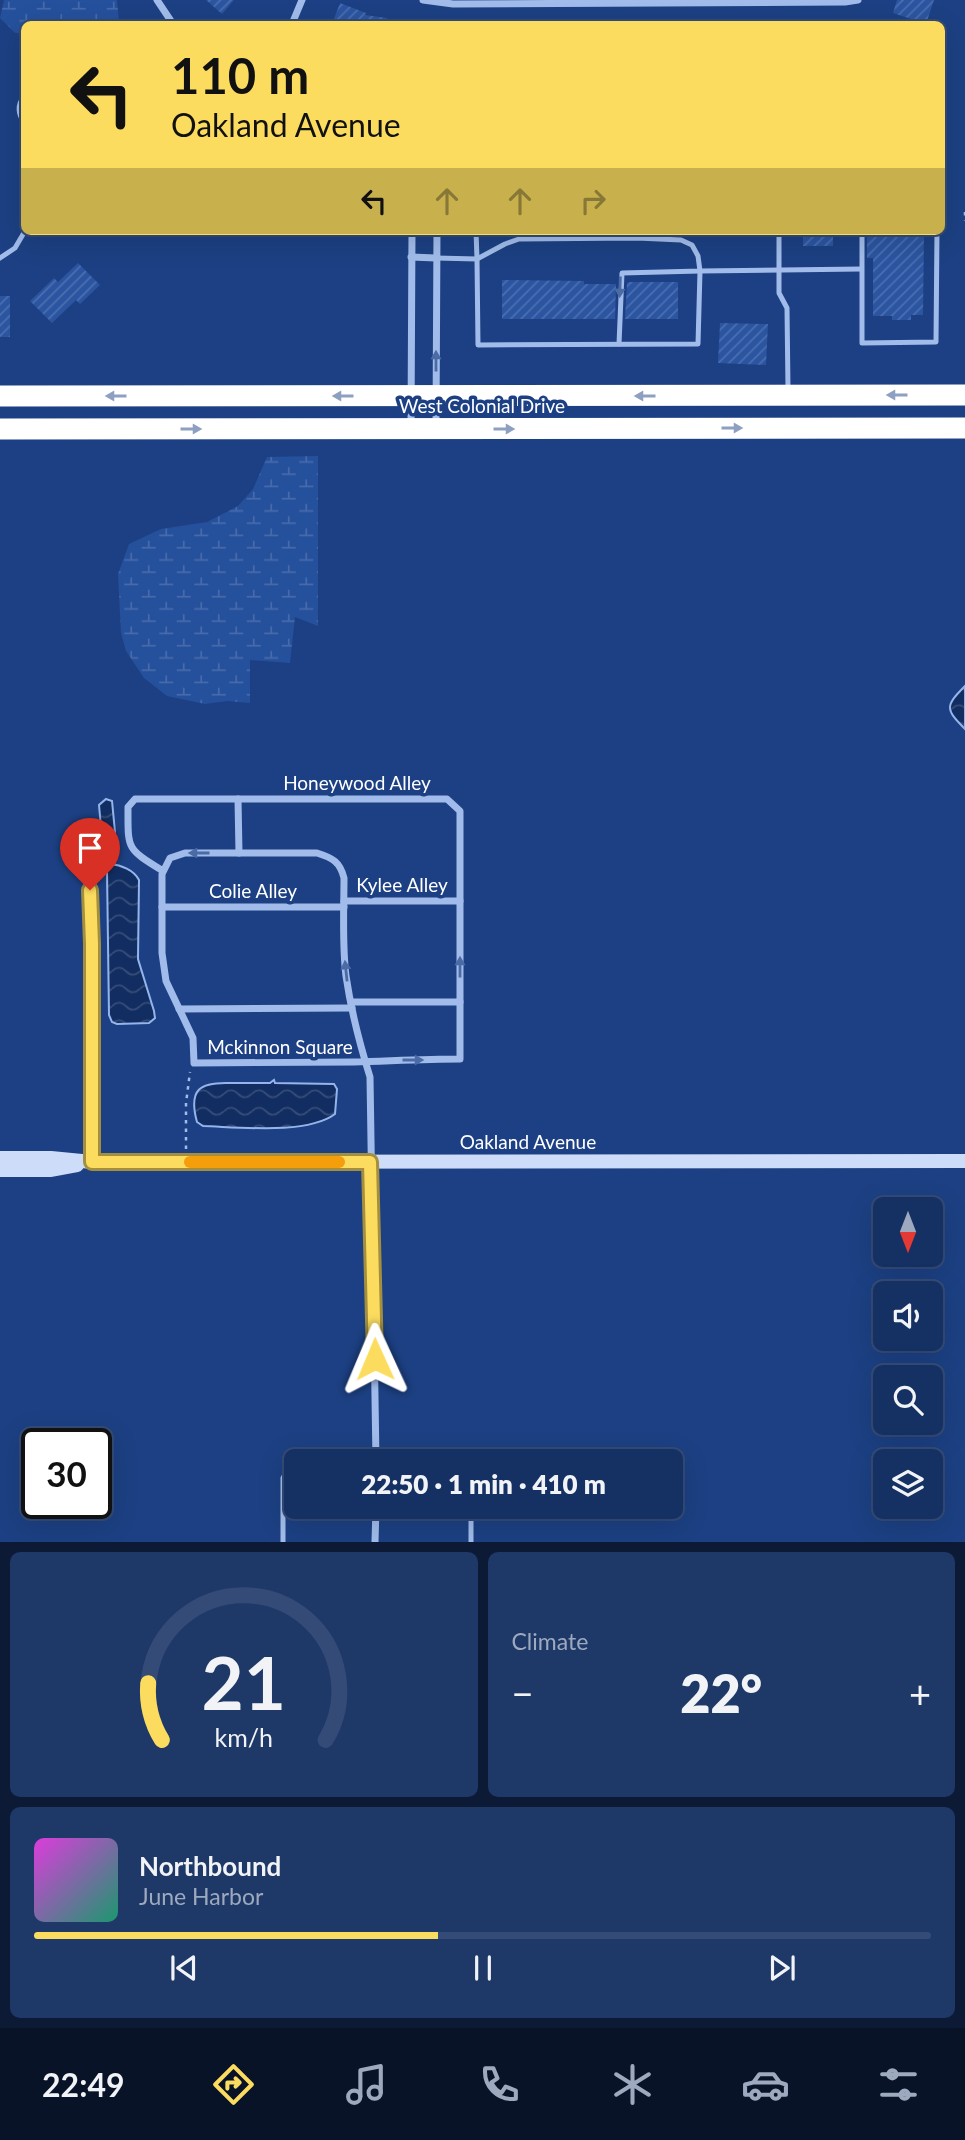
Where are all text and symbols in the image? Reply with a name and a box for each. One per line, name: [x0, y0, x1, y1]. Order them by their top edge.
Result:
text: 110 m: [171, 46, 309, 104]
icon: left: [56, 49, 147, 140]
text: Oakland Avenue: [171, 105, 401, 144]
icon: left: [355, 182, 393, 220]
icon: ahead: [428, 182, 466, 220]
icon: ahead: [501, 182, 539, 220]
icon: right: [574, 182, 612, 220]
one-way arrow: [615, 277, 626, 299]
one-way arrow: [430, 350, 442, 372]
one-way arrow: [886, 389, 908, 401]
one-way arrow: [104, 390, 126, 402]
one-way arrow: [332, 390, 354, 402]
one-way arrow: [634, 390, 656, 402]
street label: West Colonial Drive: [399, 394, 565, 417]
one-way arrow: [721, 422, 743, 434]
one-way arrow: [180, 423, 202, 435]
one-way arrow: [494, 423, 516, 435]
street label: Honeywood Alley: [283, 771, 431, 794]
pin: [60, 818, 120, 890]
icon: arrive: [71, 829, 109, 867]
one-way arrow: [188, 847, 210, 859]
street label: Kylee Alley: [356, 873, 448, 896]
street label: Colie Alley: [209, 879, 297, 902]
one-way arrow: [454, 955, 466, 977]
one-way arrow: [341, 960, 352, 982]
street label: Mckinnon Square: [207, 1035, 353, 1058]
one-way arrow: [402, 1054, 424, 1065]
street label: Oakland Avenue: [460, 1130, 596, 1153]
north arrow: [873, 1197, 943, 1267]
map controls: [873, 1197, 943, 1519]
button: sound: [873, 1281, 943, 1351]
position arrow: [338, 1322, 412, 1396]
button: search: [873, 1365, 943, 1435]
speed limit sign: 30: [21, 1428, 112, 1519]
button: layers: [873, 1449, 943, 1519]
text: 22:50 · 1 min · 410 m: [361, 1468, 606, 1500]
text: Climate: [512, 1627, 588, 1655]
text: 21: [202, 1639, 286, 1727]
text: 22°: [680, 1662, 762, 1724]
text: −: [512, 1670, 534, 1716]
text: +: [909, 1670, 931, 1716]
text: km/h: [214, 1722, 273, 1752]
text: Northbound: [139, 1850, 281, 1882]
text: June Harbor: [139, 1882, 263, 1910]
icon: previous: [165, 1949, 203, 1987]
icon: pause: [464, 1949, 502, 1987]
icon: next: [763, 1949, 801, 1987]
icon: directions: [209, 2060, 258, 2109]
icon: music: [342, 2060, 391, 2109]
icon: phone: [475, 2060, 524, 2109]
icon: climate: [608, 2060, 657, 2109]
icon: car: [741, 2060, 790, 2109]
icon: filters: [874, 2060, 923, 2109]
text: 22:49: [42, 2065, 125, 2104]

